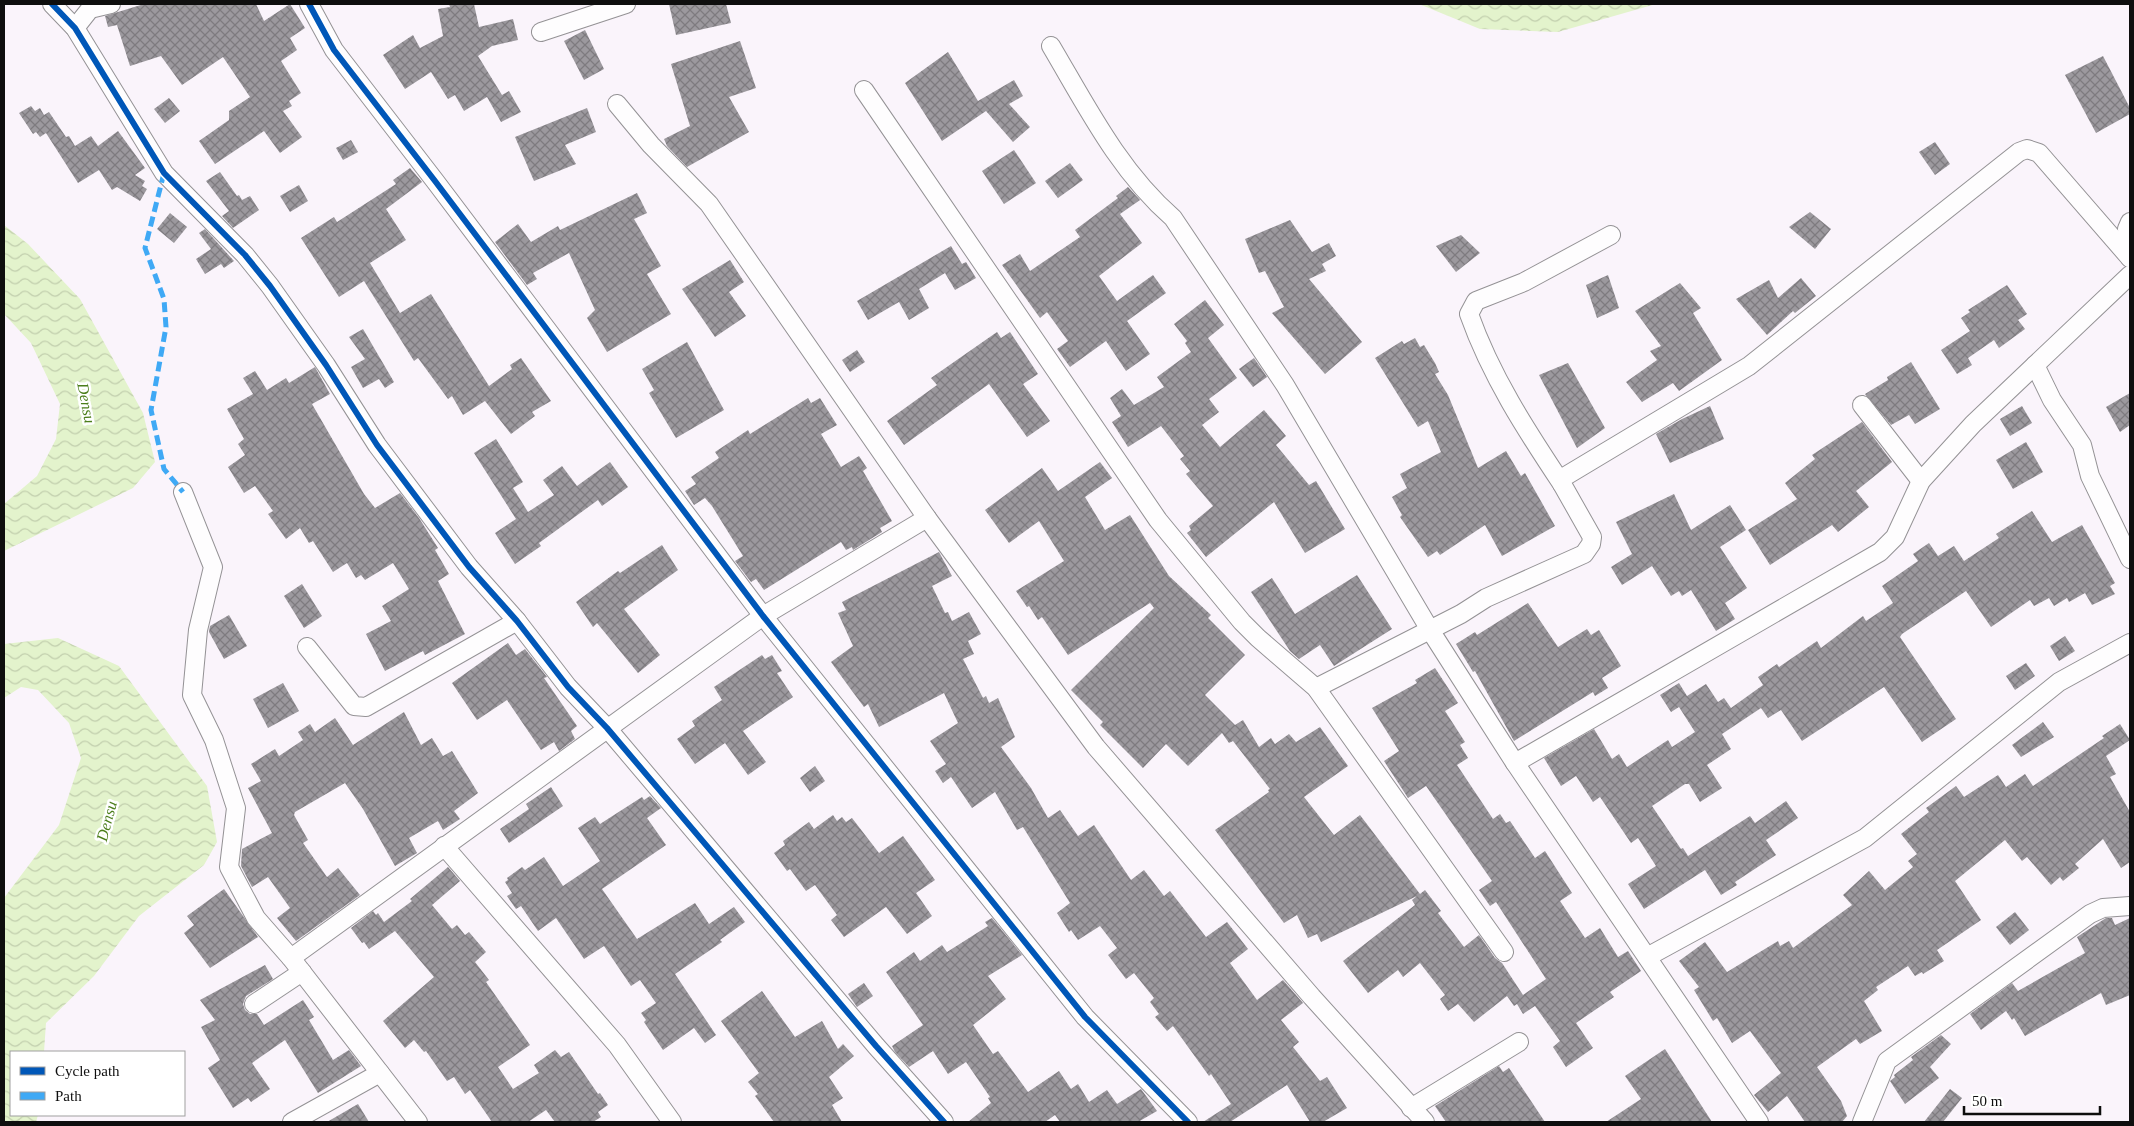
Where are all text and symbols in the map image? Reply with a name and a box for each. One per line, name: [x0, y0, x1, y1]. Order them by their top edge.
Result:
water label: Densu: [74, 380, 99, 425]
water label: Densu: [93, 799, 120, 844]
legend: [10, 1051, 185, 1116]
text: Cycle path: [55, 1063, 120, 1079]
scale bar: [1964, 1084, 2100, 1116]
text: Path: [55, 1088, 82, 1104]
text: 50 m: [1972, 1093, 2003, 1109]

